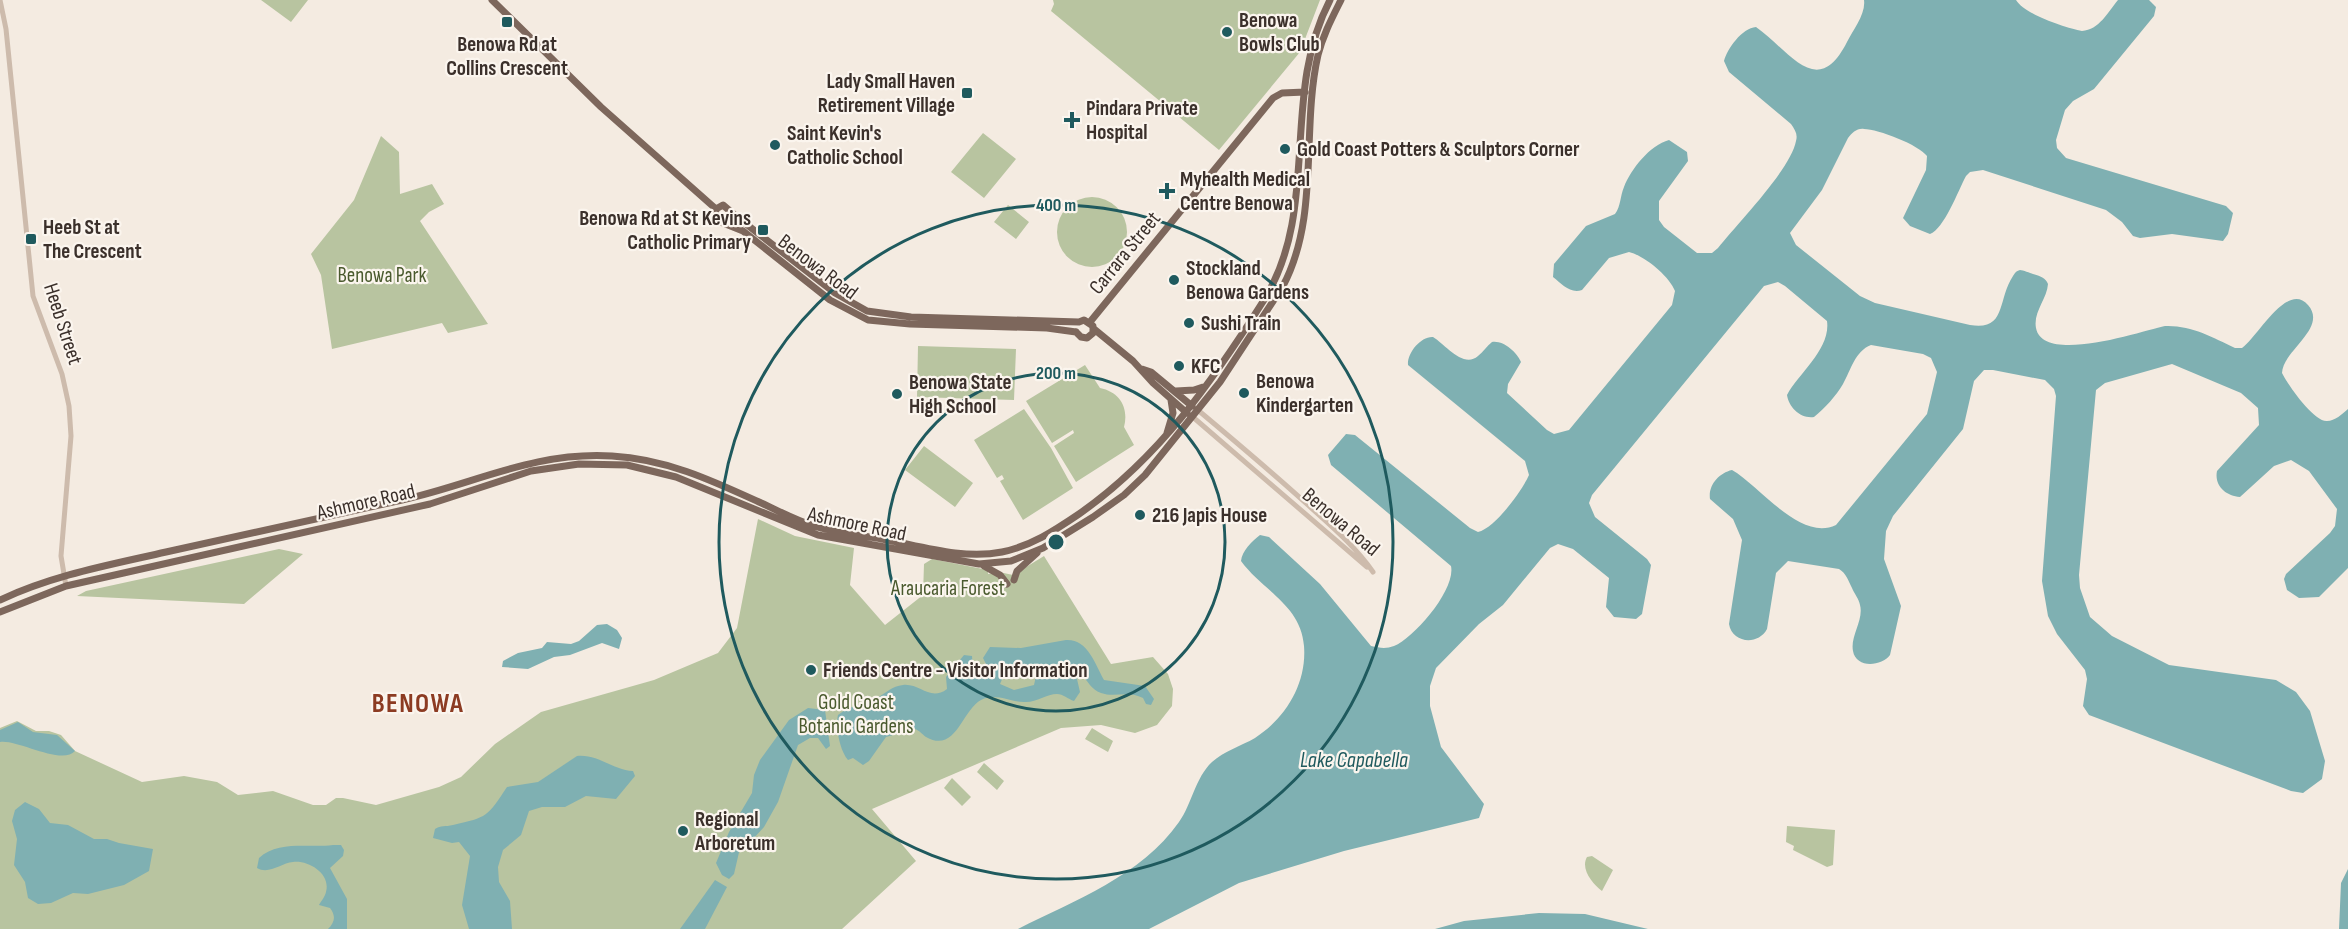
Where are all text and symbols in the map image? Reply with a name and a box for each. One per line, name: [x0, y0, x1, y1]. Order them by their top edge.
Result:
place label: Benowa Bowls Club: [1239, 8, 1320, 57]
marker: Benowa Rd at Collins Crescent: [500, 15, 514, 29]
marker: Benowa Bowls Club: [1220, 25, 1234, 39]
place label: Benowa Rd at Collins Crescent: [446, 32, 568, 81]
place label: Lady Small Haven Retirement Village: [818, 69, 955, 118]
marker: Lady Small Haven Retirement Village: [960, 86, 974, 100]
place label: Pindara Private Hospital: [1086, 96, 1198, 145]
marker: Pindara Private Hospital: [1063, 111, 1081, 129]
place label: Saint Kevin's Catholic School: [787, 121, 903, 170]
place label: Gold Coast Potters & Sculptors Corner: [1297, 137, 1580, 162]
marker: Saint Kevin's Catholic School: [768, 138, 782, 152]
marker: Gold Coast Potters & Sculptors Corner: [1278, 142, 1292, 156]
place label: Myhealth Medical Centre Benowa: [1180, 167, 1310, 216]
marker: Myhealth Medical Centre Benowa: [1158, 182, 1176, 200]
text: 400 m: [1036, 195, 1076, 216]
place label: Benowa Rd at St Kevins Catholic Primary: [579, 206, 751, 255]
street label: Carrara Street: [1084, 207, 1166, 299]
place label: Heeb St at The Crescent: [43, 215, 142, 264]
marker: Benowa Rd at St Kevins Catholic Primary: [756, 223, 770, 237]
street label: Benowa Road: [773, 229, 863, 305]
marker: Heeb St at The Crescent: [24, 232, 38, 246]
place label: Stockland Benowa Gardens: [1186, 256, 1309, 305]
park label: Benowa Park: [337, 263, 427, 288]
marker: Stockland Benowa Gardens: [1167, 273, 1181, 287]
street label: Heeb Street: [38, 280, 88, 368]
place label: Sushi Train: [1201, 311, 1281, 336]
marker: Sushi Train: [1182, 316, 1196, 330]
place label: KFC: [1191, 354, 1221, 379]
marker: KFC: [1172, 359, 1186, 373]
text: 200 m: [1036, 363, 1076, 384]
place label: Benowa Kindergarten: [1256, 369, 1353, 418]
place label: Benowa State High School: [909, 370, 1011, 419]
marker: Benowa Kindergarten: [1237, 386, 1251, 400]
marker: Benowa State High School: [890, 387, 904, 401]
street label: Ashmore Road: [313, 479, 418, 526]
street label: Benowa Road: [1297, 482, 1385, 562]
street label: Ashmore Road: [804, 501, 909, 547]
place label: 216 Japis House: [1152, 503, 1267, 528]
marker: 216 Japis House: [1133, 508, 1147, 522]
centre of rings: [1046, 532, 1066, 552]
park label: Araucaria Forest: [890, 576, 1005, 601]
place label: Friends Centre - Visitor Information: [823, 658, 1088, 683]
marker: Friends Centre - Visitor Information: [804, 663, 818, 677]
district label: BENOWA: [372, 688, 464, 720]
park label: Gold Coast Botanic Gardens: [799, 690, 913, 739]
water label: Lake Capabella: [1300, 747, 1408, 774]
place label: Regional Arboretum: [694, 807, 775, 856]
marker: Regional Arboretum: [676, 824, 690, 838]

